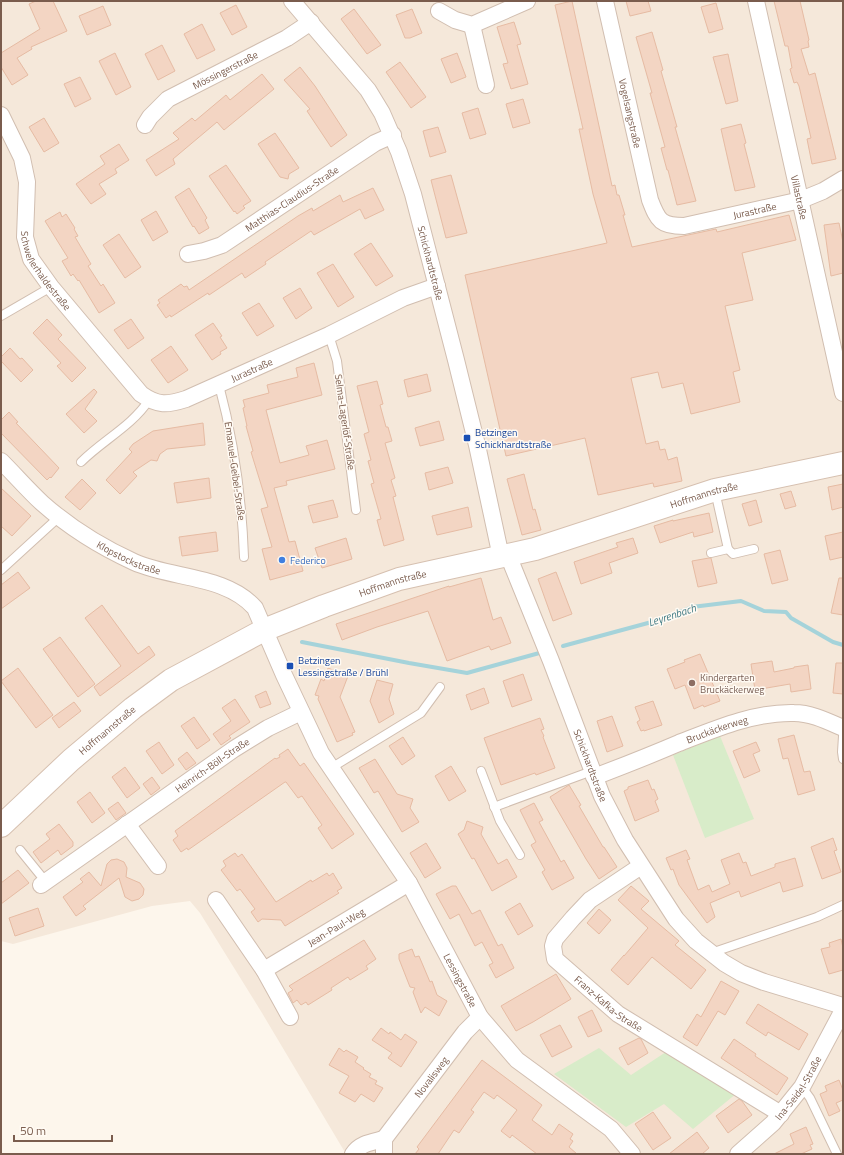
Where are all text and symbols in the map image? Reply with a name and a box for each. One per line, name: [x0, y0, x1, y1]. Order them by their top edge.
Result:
street label: Mössingerstraße: [190, 47, 260, 93]
street label: Vogelsangstraße: [615, 77, 646, 149]
street label: Matthias-Claudius-Straße: [242, 162, 342, 235]
street label: Villastraße: [787, 174, 812, 221]
street label: Jurastraße: [731, 198, 778, 222]
street label: Schickhardtstraße: [414, 224, 448, 302]
street label: Schwellerhaldestraße: [18, 231, 75, 313]
street label: Jurastraße: [228, 354, 275, 386]
street label: Selma-Lagerlöf-Straße: [331, 373, 359, 471]
street label: Emanuel-Geibel-Straße: [221, 421, 249, 521]
place label: Betzingen Schickhardtstraße: [475, 425, 551, 452]
marker: Betzingen Schickhardtstraße: [462, 433, 472, 443]
street label: Hoffmannstraße: [668, 478, 739, 512]
street label: Klopstockstraße: [94, 537, 162, 578]
place label: Federico: [290, 553, 326, 568]
marker: Federico: [277, 555, 287, 565]
street label: Hoffmannstraße: [357, 566, 428, 600]
water label: Leyrenbach: [646, 600, 698, 630]
place label: Betzingen Lessingstraße / Brühl: [298, 653, 388, 680]
marker: Betzingen Lessingstraße / Brühl: [285, 661, 295, 671]
place label: Kindergarten Bruckäckerweg: [700, 670, 764, 697]
marker: Kindergarten Bruckäckerweg: [687, 678, 697, 688]
street label: Hoffmannstraße: [75, 702, 139, 758]
street label: Bruckäckerweg: [684, 712, 749, 747]
street label: Schickhardtstraße: [570, 727, 611, 804]
street label: Heinrich-Böll-Straße: [172, 734, 252, 796]
street label: Jean-Paul-Weg: [305, 904, 367, 950]
street label: Lessingstraße: [440, 951, 481, 1010]
street label: Franz-Kafka-Straße: [571, 972, 646, 1035]
street label: Novalisweg: [410, 1053, 452, 1101]
street label: Ina-Seidel-Straße: [771, 1053, 825, 1123]
scale bar: [14, 1117, 112, 1143]
text: 50 m: [20, 1121, 46, 1140]

